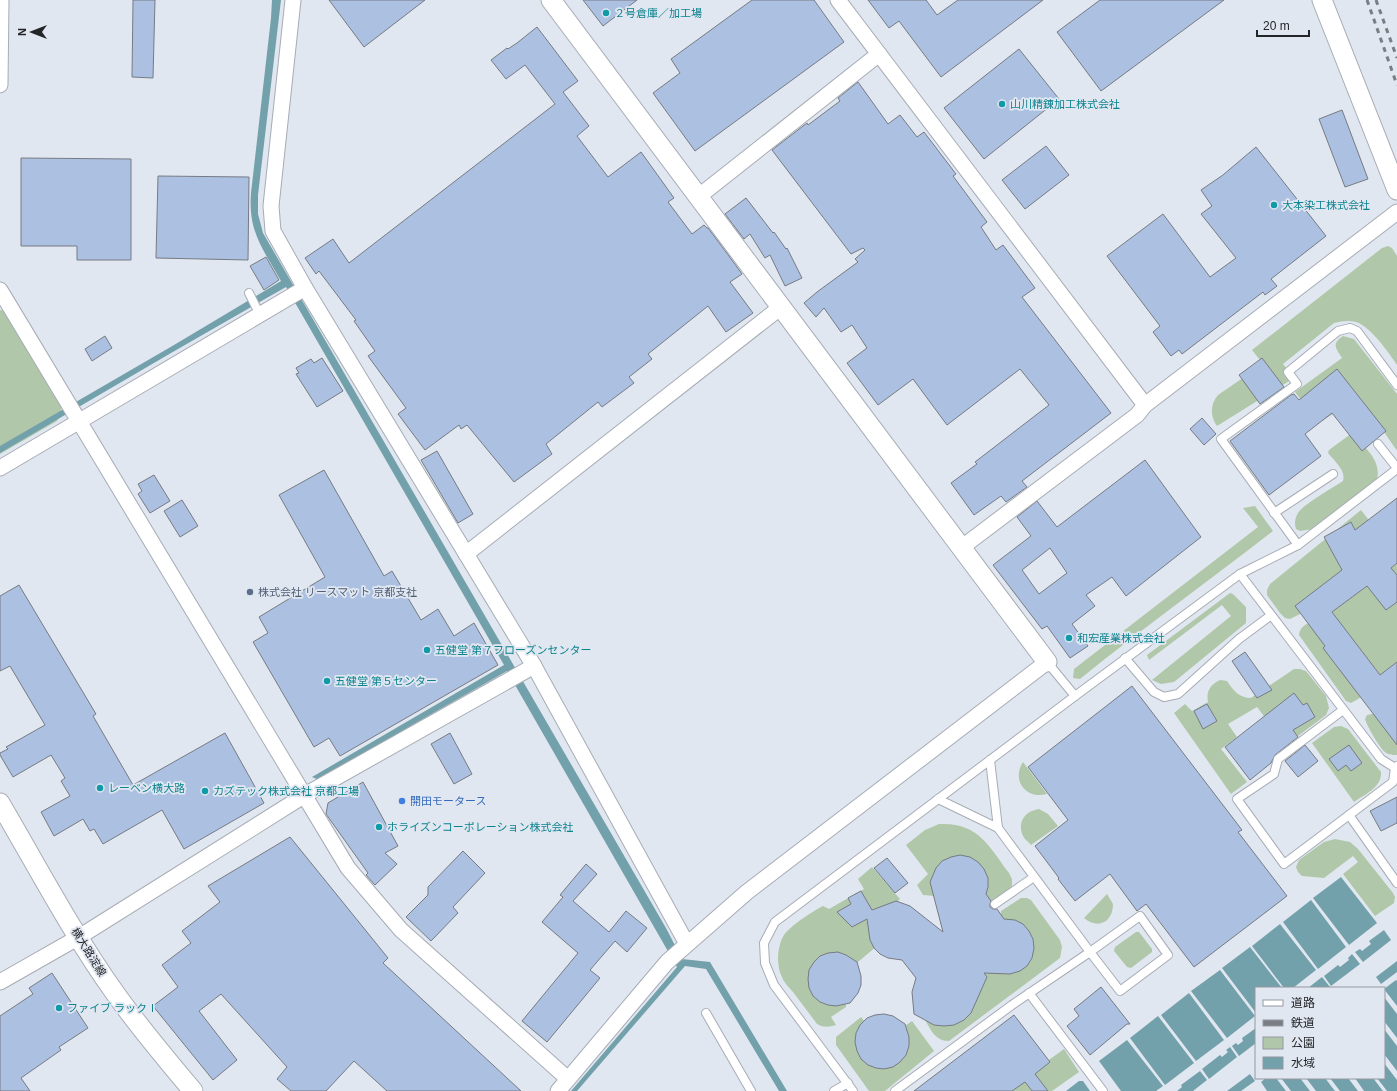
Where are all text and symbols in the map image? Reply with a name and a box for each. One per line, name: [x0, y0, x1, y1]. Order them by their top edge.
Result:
place label: ２号倉庫／加工場: [614, 7, 702, 19]
marker: ２号倉庫／加工場: [601, 8, 611, 18]
north arrow: [12, 12, 52, 52]
scale bar: [1257, 12, 1309, 38]
text: 20 m: [1263, 19, 1290, 33]
text: N: [16, 28, 28, 36]
place label: 山川精錬加工株式会社: [1010, 98, 1120, 110]
marker: 山川精錬加工株式会社: [997, 99, 1007, 109]
place label: 大本染工株式会社: [1282, 199, 1370, 211]
marker: 大本染工株式会社: [1269, 200, 1279, 210]
place label: 株式会社 リースマット 京都支社: [258, 586, 417, 598]
marker: 株式会社 リースマット 京都支社: [245, 587, 255, 597]
place label: 和宏産業株式会社: [1077, 632, 1165, 644]
marker: 和宏産業株式会社: [1064, 633, 1074, 643]
place label: 五健堂 第７フローズンセンター: [435, 644, 592, 656]
marker: 五健堂 第７フローズンセンター: [422, 645, 432, 655]
place label: 五健堂 第５センター: [335, 675, 437, 687]
marker: 五健堂 第５センター: [322, 676, 332, 686]
place label: レーベン横大路: [108, 782, 185, 794]
marker: レーベン横大路: [95, 783, 105, 793]
place label: カズテック株式会社 京都工場: [213, 785, 359, 797]
marker: カズテック株式会社 京都工場: [200, 786, 210, 796]
place label: 開田モータース: [410, 795, 486, 807]
marker: 開田モータース: [397, 796, 407, 806]
place label: ホライズンコーポレーション株式会社: [387, 821, 573, 833]
marker: ホライズンコーポレーション株式会社: [374, 822, 384, 832]
street label: 横大路淀線: [69, 925, 109, 979]
legend: [1255, 987, 1385, 1079]
text: 道路: [1291, 996, 1315, 1010]
place label: ファイブ ラックⅠ: [67, 1002, 158, 1014]
marker: ファイブ ラックⅠ: [54, 1003, 64, 1013]
text: 鉄道: [1291, 1016, 1315, 1030]
text: 公園: [1291, 1036, 1315, 1050]
text: 水域: [1291, 1056, 1315, 1070]

